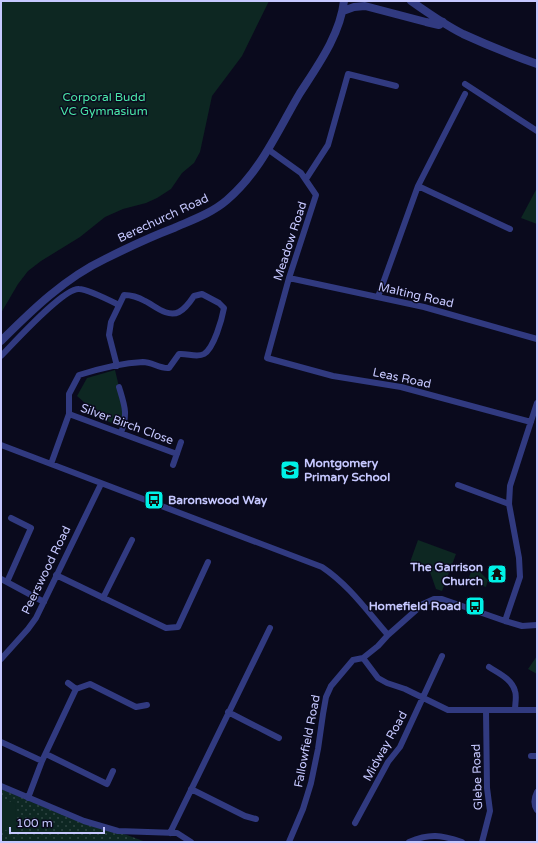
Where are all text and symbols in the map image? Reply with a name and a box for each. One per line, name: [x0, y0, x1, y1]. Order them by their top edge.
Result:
park label: Corporal Budd VC Gymnasium: [60, 90, 148, 118]
street label: Berechurch Road: [115, 191, 211, 245]
street label: Meadow Road: [271, 200, 309, 282]
street label: Malting Road: [377, 280, 455, 310]
street label: Leas Road: [371, 365, 433, 391]
street label: Silver Birch Close: [79, 401, 175, 447]
place label: Montgomery Primary School: [304, 456, 390, 485]
school or university icon: Montgomery Primary School: [279, 459, 301, 481]
bus stop icon: Baronswood Way: [143, 489, 165, 511]
place label: Baronswood Way: [168, 493, 268, 508]
street label: Peerswood Road: [19, 523, 73, 617]
place label: The Garrison Church: [409, 560, 483, 588]
temple icon: The Garrison Church: [486, 563, 508, 585]
bus stop icon: Homefield Road: [464, 595, 486, 617]
place label: Homefield Road: [369, 599, 461, 613]
street label: Fallowfield Road: [291, 693, 323, 789]
street label: Midway Road: [360, 709, 410, 783]
street label: Glebe Road: [469, 744, 485, 810]
scale bar: [10, 809, 104, 835]
text: 100 m: [16, 816, 53, 830]

